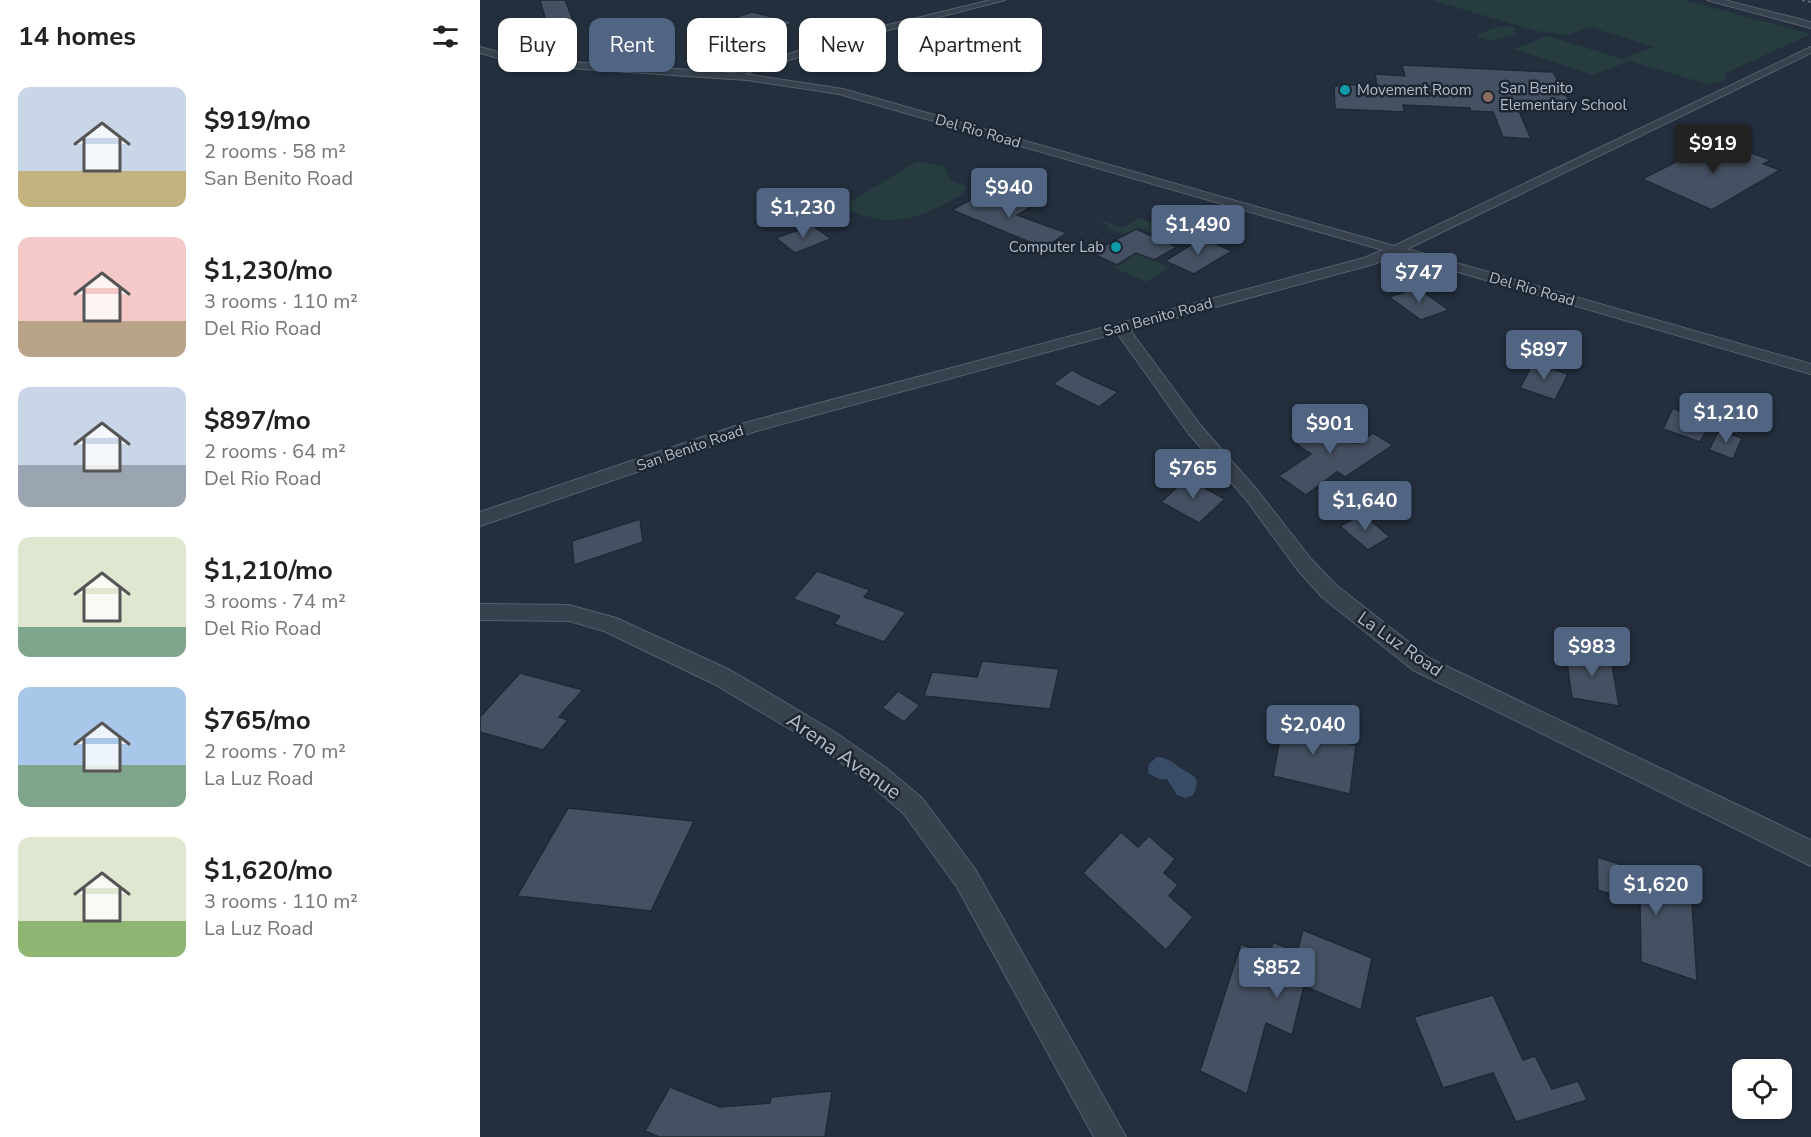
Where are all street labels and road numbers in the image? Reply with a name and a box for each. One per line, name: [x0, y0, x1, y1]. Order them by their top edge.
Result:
street label: Del Rio Road: [933, 109, 1023, 153]
street label: Del Rio Road: [1487, 267, 1577, 311]
street label: San Benito Road: [1101, 293, 1215, 341]
street label: San Benito Road: [634, 420, 746, 476]
street label: La Luz Road: [1353, 606, 1447, 682]
street label: Arena Avenue: [781, 706, 907, 806]

